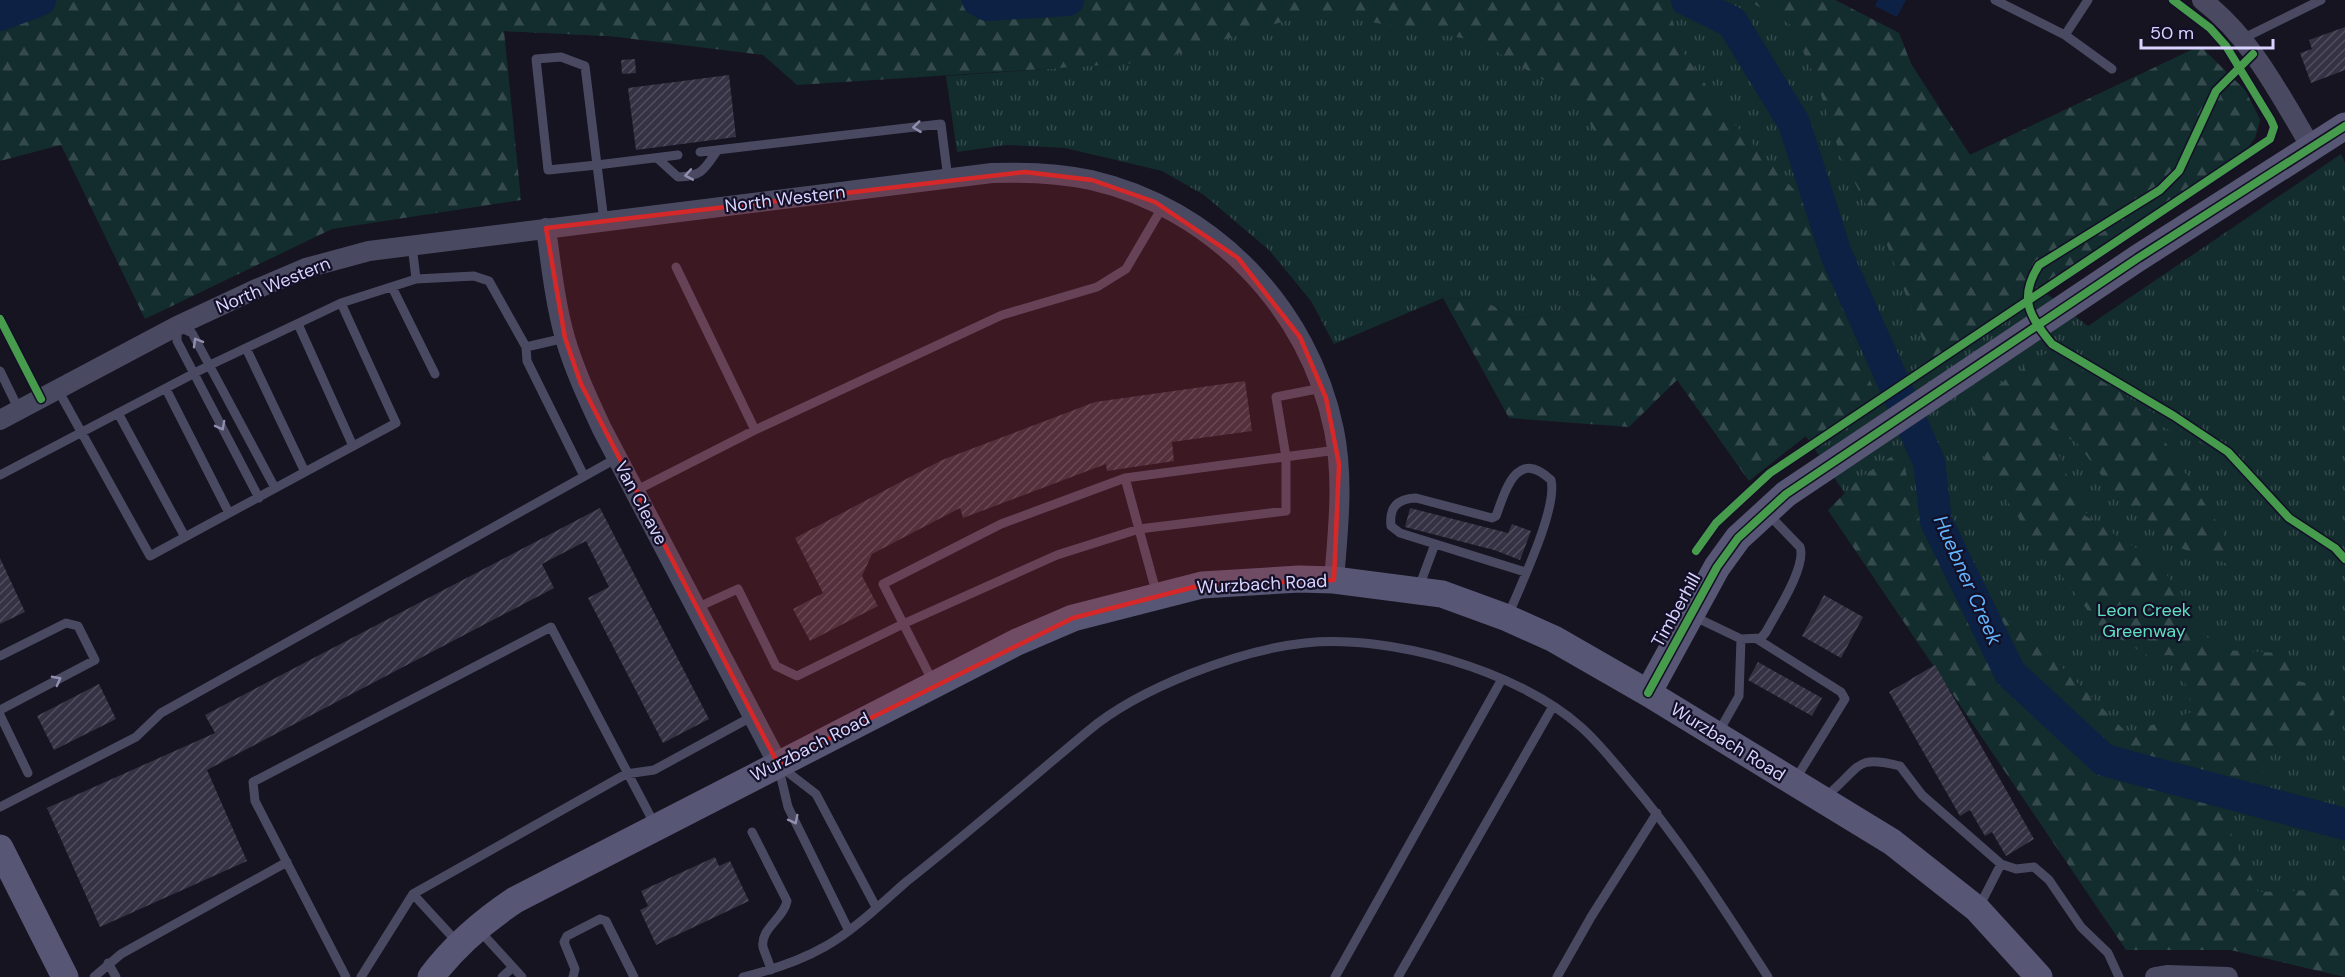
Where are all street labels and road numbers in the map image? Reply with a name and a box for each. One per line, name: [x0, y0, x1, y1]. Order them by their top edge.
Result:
street label: North Western: [723, 180, 847, 218]
street label: North Western: [212, 251, 334, 319]
street label: Van Cleave: [609, 457, 673, 549]
street label: Wurzbach Road: [1196, 569, 1328, 599]
street label: Timberhill: [1646, 569, 1706, 651]
street label: Wurzbach Road: [1666, 697, 1790, 787]
street label: Wurzbach Road: [746, 707, 874, 787]

